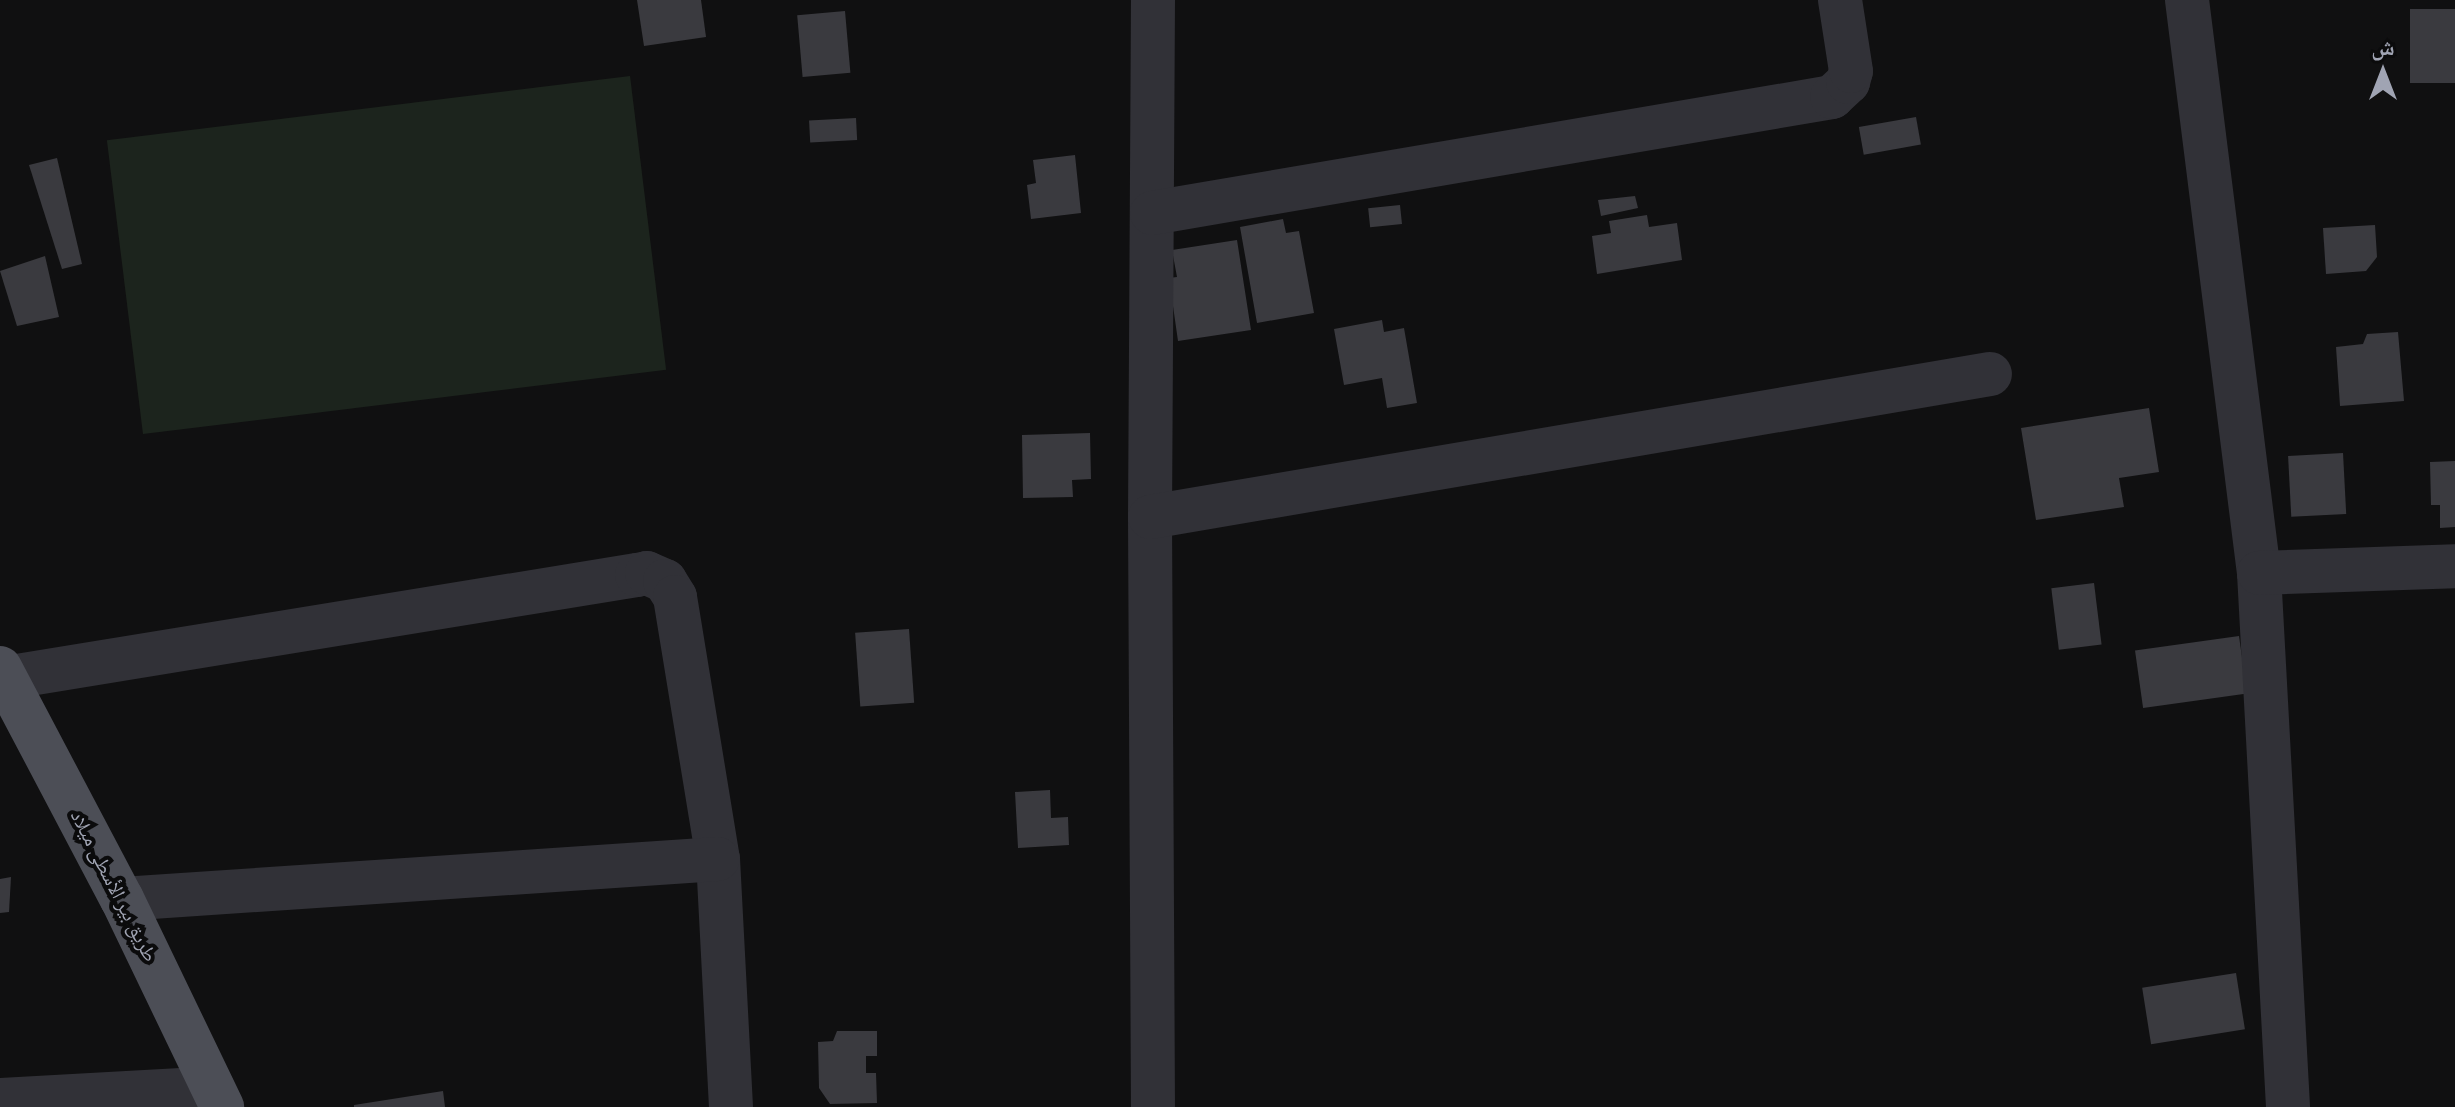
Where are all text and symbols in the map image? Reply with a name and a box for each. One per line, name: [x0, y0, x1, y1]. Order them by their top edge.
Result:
north arrow: [2343, 32, 2423, 112]
text: ش: [2371, 35, 2395, 60]
street label: طريق بير الأسطى ميلاد: [65, 806, 163, 966]

